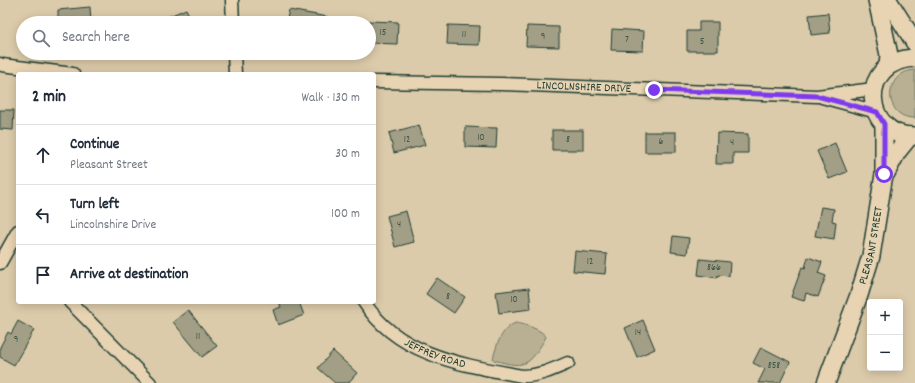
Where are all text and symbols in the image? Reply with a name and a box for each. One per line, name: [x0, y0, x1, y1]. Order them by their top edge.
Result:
search box: [16, 16, 376, 60]
house number: 15: [380, 26, 387, 40]
icon: search: [30, 27, 52, 49]
text: Search here: [62, 27, 130, 49]
house number: 11: [462, 28, 466, 42]
house number: 9: [541, 30, 545, 44]
house number: 7: [625, 33, 629, 47]
house number: 5: [700, 35, 705, 49]
street label: LINCOLNSHIRE DRIVE: [536, 77, 632, 97]
route end: [645, 81, 663, 99]
text: 2 min: [32, 86, 66, 110]
text: Walk · 130 m: [301, 89, 360, 108]
house number: 10: [477, 131, 485, 145]
house number: 12: [404, 133, 410, 147]
house number: 8: [566, 133, 570, 147]
text: Continue: [70, 134, 119, 156]
house number: 6: [659, 135, 664, 149]
house number: 4: [730, 136, 734, 150]
icon: ahead: [32, 144, 54, 166]
text: 30 m: [335, 145, 360, 164]
text: Pleasant Street: [70, 156, 148, 175]
route start: [875, 165, 893, 183]
text: Turn left: [70, 194, 119, 216]
icon: left: [32, 204, 54, 226]
text: 100 m: [331, 205, 360, 224]
street label: PLEASANT STREET: [854, 205, 887, 287]
text: Lincolnshire Drive: [70, 216, 156, 235]
house number: 4: [397, 218, 401, 232]
house number: 12: [587, 255, 593, 269]
house number: 866: [707, 261, 721, 275]
icon: arrive: [32, 264, 54, 286]
text: Arrive at destination: [70, 264, 188, 286]
house number: 8: [446, 290, 450, 304]
house number: 10: [510, 293, 518, 307]
map controls: [867, 299, 903, 371]
button: +: [867, 299, 903, 335]
house number: 14: [635, 326, 641, 340]
house number: 11: [196, 330, 200, 344]
house number: 9: [14, 333, 18, 347]
street label: JEFFREY ROAD: [401, 334, 467, 373]
button: −: [867, 335, 903, 371]
house number: 858: [768, 359, 780, 373]

